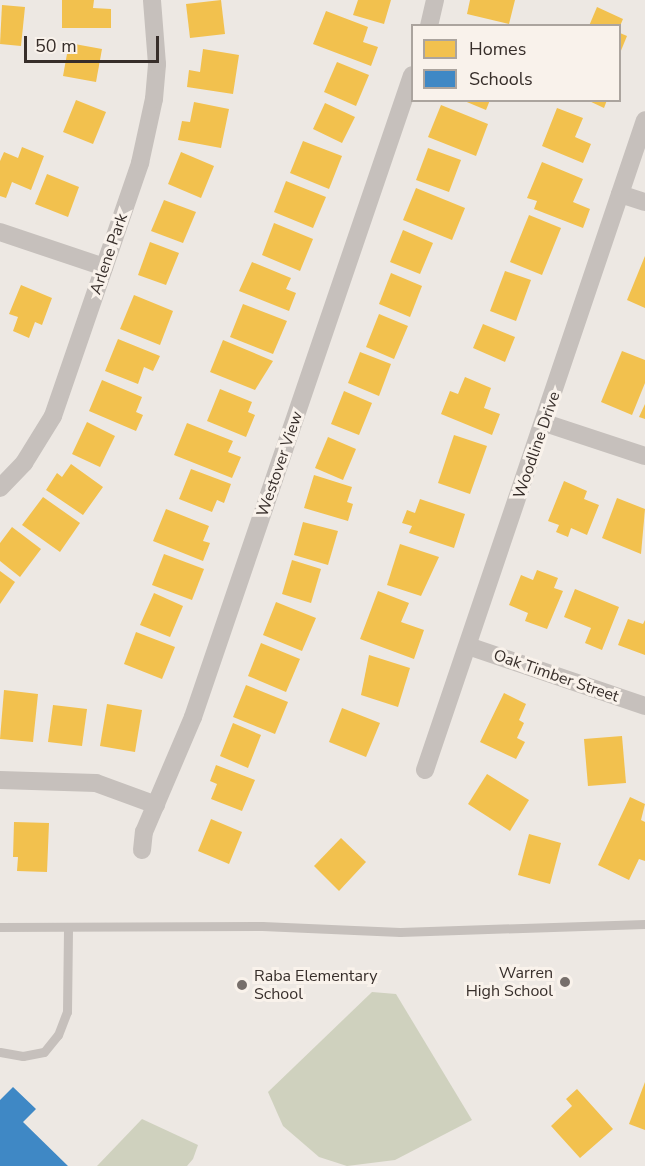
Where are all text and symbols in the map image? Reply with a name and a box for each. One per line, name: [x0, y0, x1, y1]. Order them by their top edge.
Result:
scale bar: [27, 24, 162, 62]
legend: [411, 24, 621, 102]
text: 50 m: [35, 34, 77, 58]
text: Homes: [469, 37, 526, 61]
text: Schools: [469, 67, 533, 91]
street label: Arlene Park: [86, 211, 132, 297]
street label: Woodline Drive: [510, 389, 564, 501]
street label: Westover View: [253, 409, 307, 519]
street label: Oak Timber Street: [491, 646, 621, 706]
place label: Warren High School: [466, 963, 553, 1001]
place label: Raba Elementary School: [254, 966, 377, 1004]
marker: Warren High School: [558, 975, 572, 989]
marker: Raba Elementary School: [235, 978, 249, 992]

